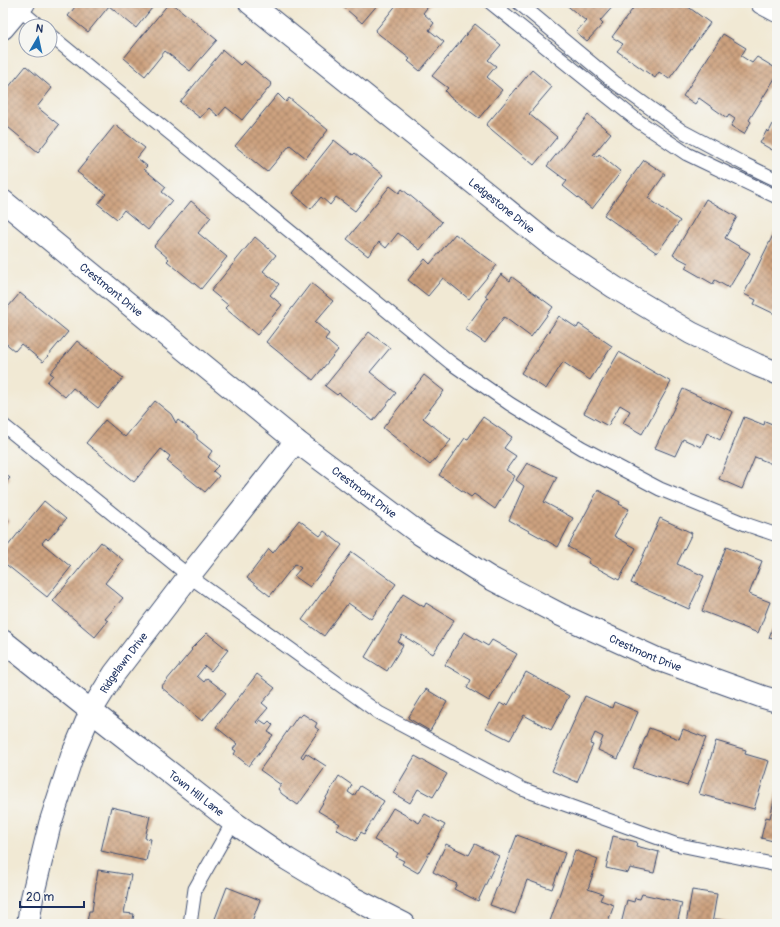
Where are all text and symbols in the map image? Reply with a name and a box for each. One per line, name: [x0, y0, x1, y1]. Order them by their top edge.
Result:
north arrow: [18, 18, 58, 58]
text: N: [35, 22, 45, 36]
street label: Ledgestone Drive: [466, 175, 538, 236]
street label: Crestmont Drive: [77, 260, 146, 320]
street label: Crestmont Drive: [329, 464, 400, 521]
street label: Ridgelawn Drive: [97, 629, 150, 696]
street label: Crestmont Drive: [607, 632, 684, 674]
street label: Town Hill Lane: [166, 768, 227, 819]
scale bar: [20, 883, 84, 909]
text: 20 m: [26, 890, 55, 905]

